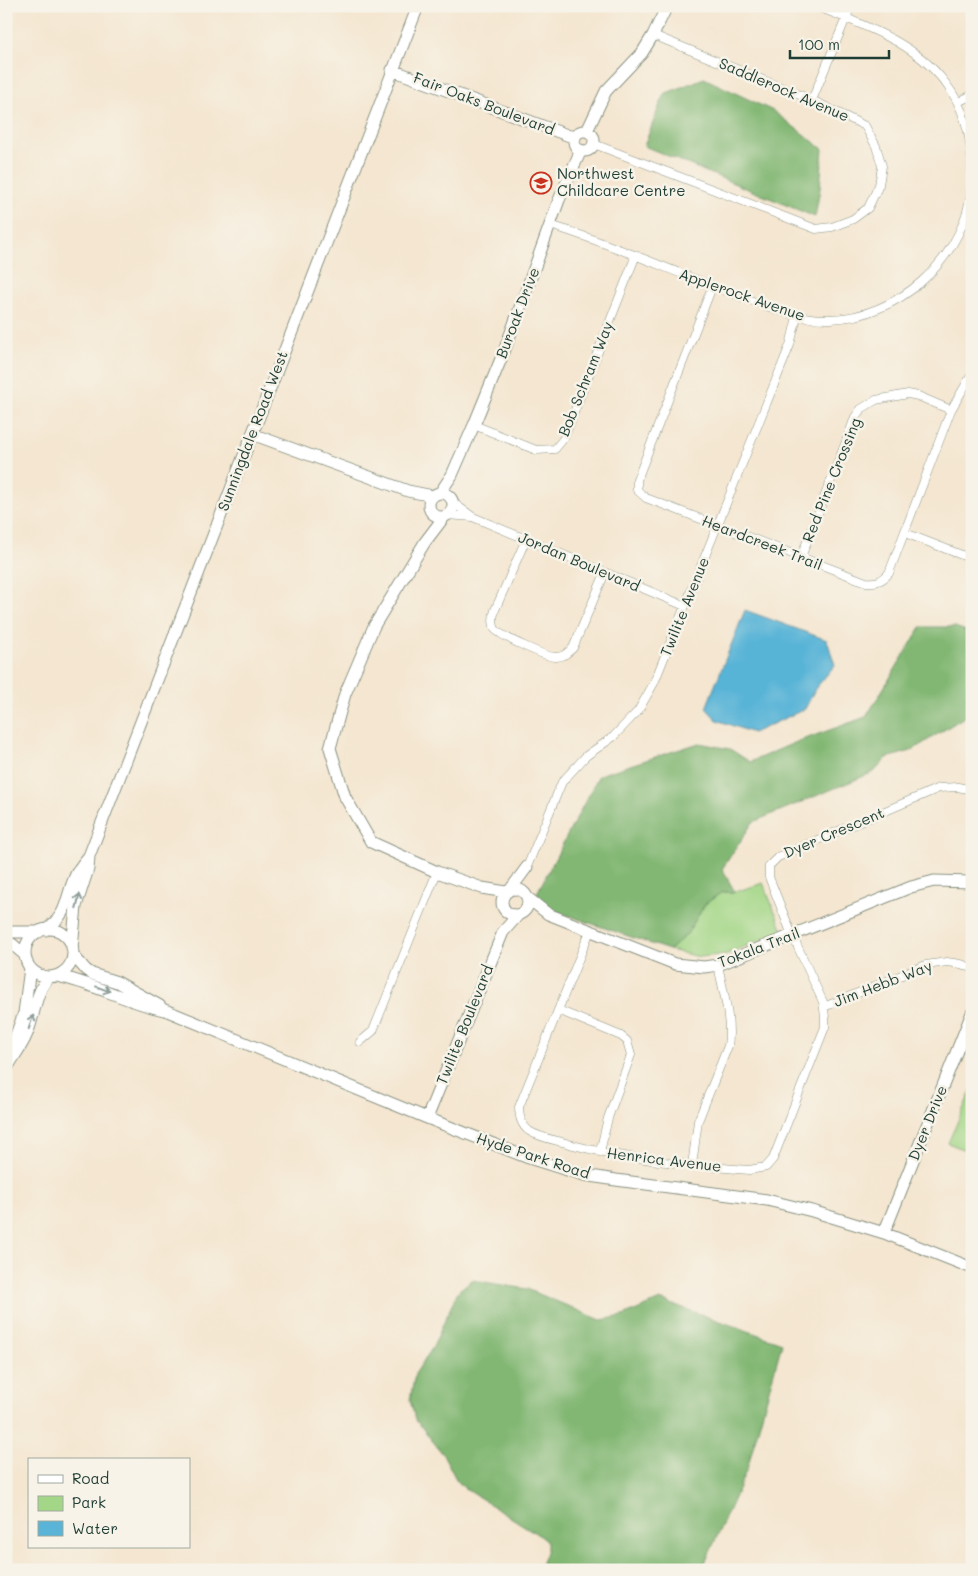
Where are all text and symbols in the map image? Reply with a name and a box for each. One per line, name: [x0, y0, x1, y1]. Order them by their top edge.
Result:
scale bar: [790, 28, 889, 60]
text: 100 m: [798, 34, 840, 54]
street label: Saddlerock Avenue: [716, 53, 853, 126]
street label: Fair Oaks Boulevard: [411, 67, 558, 139]
place label: Northwest Childcare Centre: [557, 163, 686, 200]
school or university icon: Northwest Childcare Centre: [529, 171, 553, 195]
street label: Applerock Avenue: [677, 263, 808, 325]
street label: Buroak Drive: [491, 264, 544, 361]
street label: Bob Schram Way: [553, 318, 617, 439]
street label: Sunningdale Road West: [212, 348, 292, 514]
street label: Red Pine Crossing: [797, 414, 865, 545]
street label: Heardcreek Trail: [699, 510, 826, 574]
street label: Jordan Boulevard: [515, 526, 643, 596]
street label: Twilite Avenue: [655, 554, 713, 659]
street label: Dyer Crescent: [780, 802, 887, 862]
one-way arrow: [74, 894, 83, 910]
street label: Tokala Trail: [715, 922, 802, 972]
street label: Jim Hebb Way: [831, 955, 935, 1011]
street label: Twilite Boulevard: [431, 962, 497, 1087]
one-way arrow: [95, 985, 111, 994]
one-way arrow: [27, 1015, 37, 1031]
street label: Dyer Drive: [903, 1082, 951, 1163]
street label: Hyde Park Road: [474, 1127, 593, 1183]
street label: Henrica Avenue: [606, 1142, 723, 1176]
legend: [28, 1458, 190, 1548]
text: Road: [72, 1468, 109, 1488]
text: Park: [72, 1492, 106, 1512]
text: Water: [72, 1518, 118, 1538]

